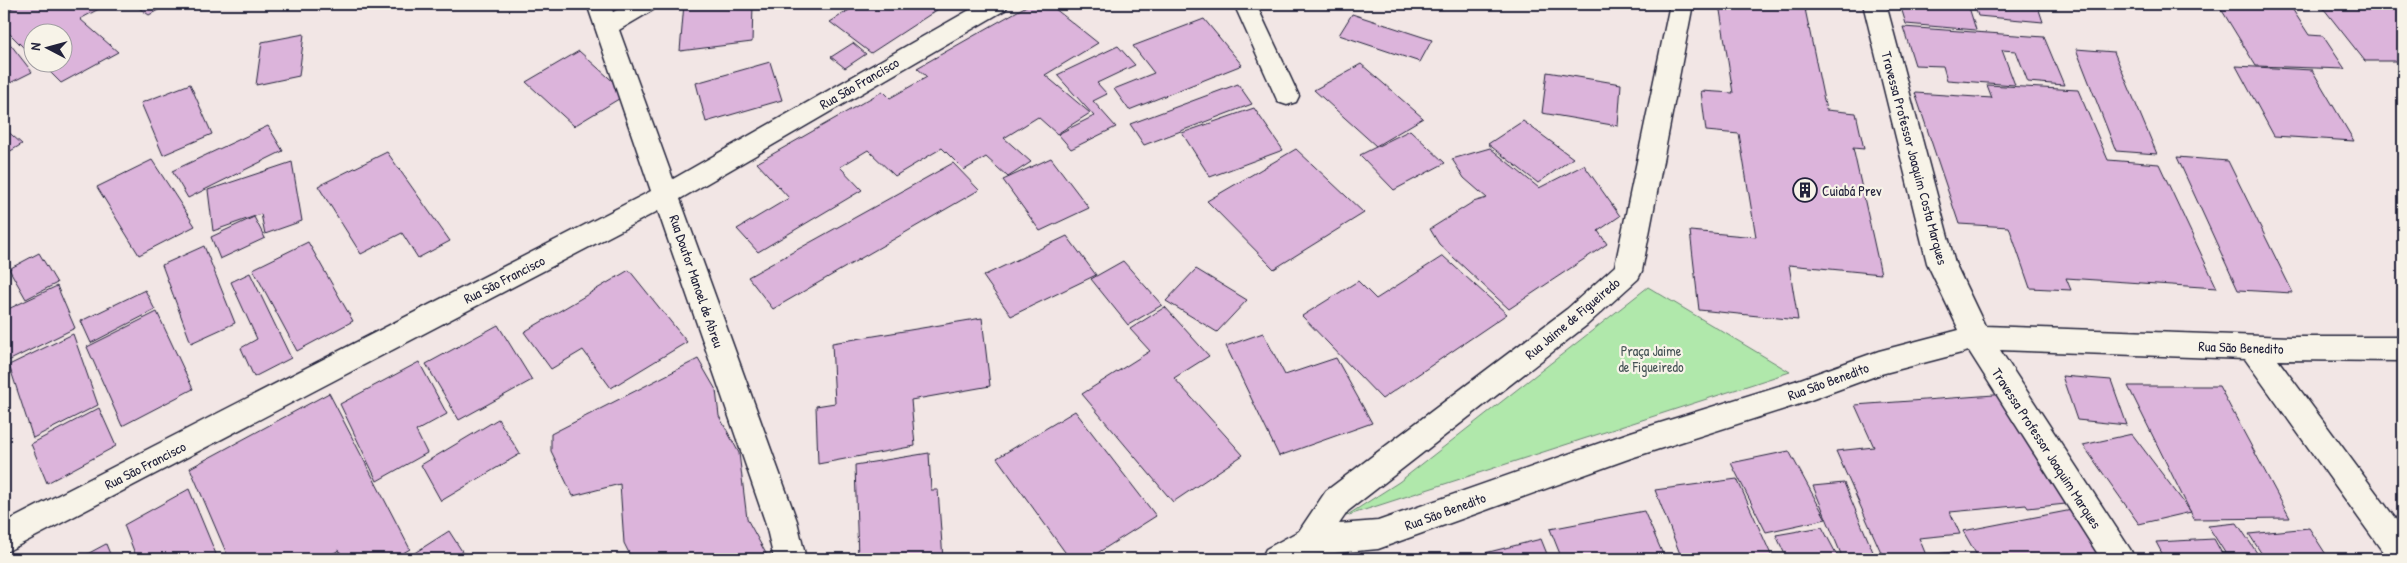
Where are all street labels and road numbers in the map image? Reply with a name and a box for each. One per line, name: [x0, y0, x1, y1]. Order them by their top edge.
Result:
street label: Travessa Professor Joaquim Costa Marques: [1876, 49, 1953, 267]
street label: Rua São Francisco: [816, 52, 903, 113]
street label: Rua Doutor Manoel de Abreu: [665, 212, 729, 350]
street label: Rua São Francisco: [460, 250, 548, 308]
street label: Rua Jaime de Figueiredo: [1521, 273, 1624, 364]
street label: Rua São Benedito: [2198, 336, 2284, 358]
street label: Rua São Benedito: [1785, 357, 1872, 404]
street label: Travessa Professor Joaquim Marques: [1987, 364, 2106, 533]
street label: Rua São Francisco: [101, 436, 189, 494]
street label: Rua São Benedito: [1402, 487, 1489, 534]

